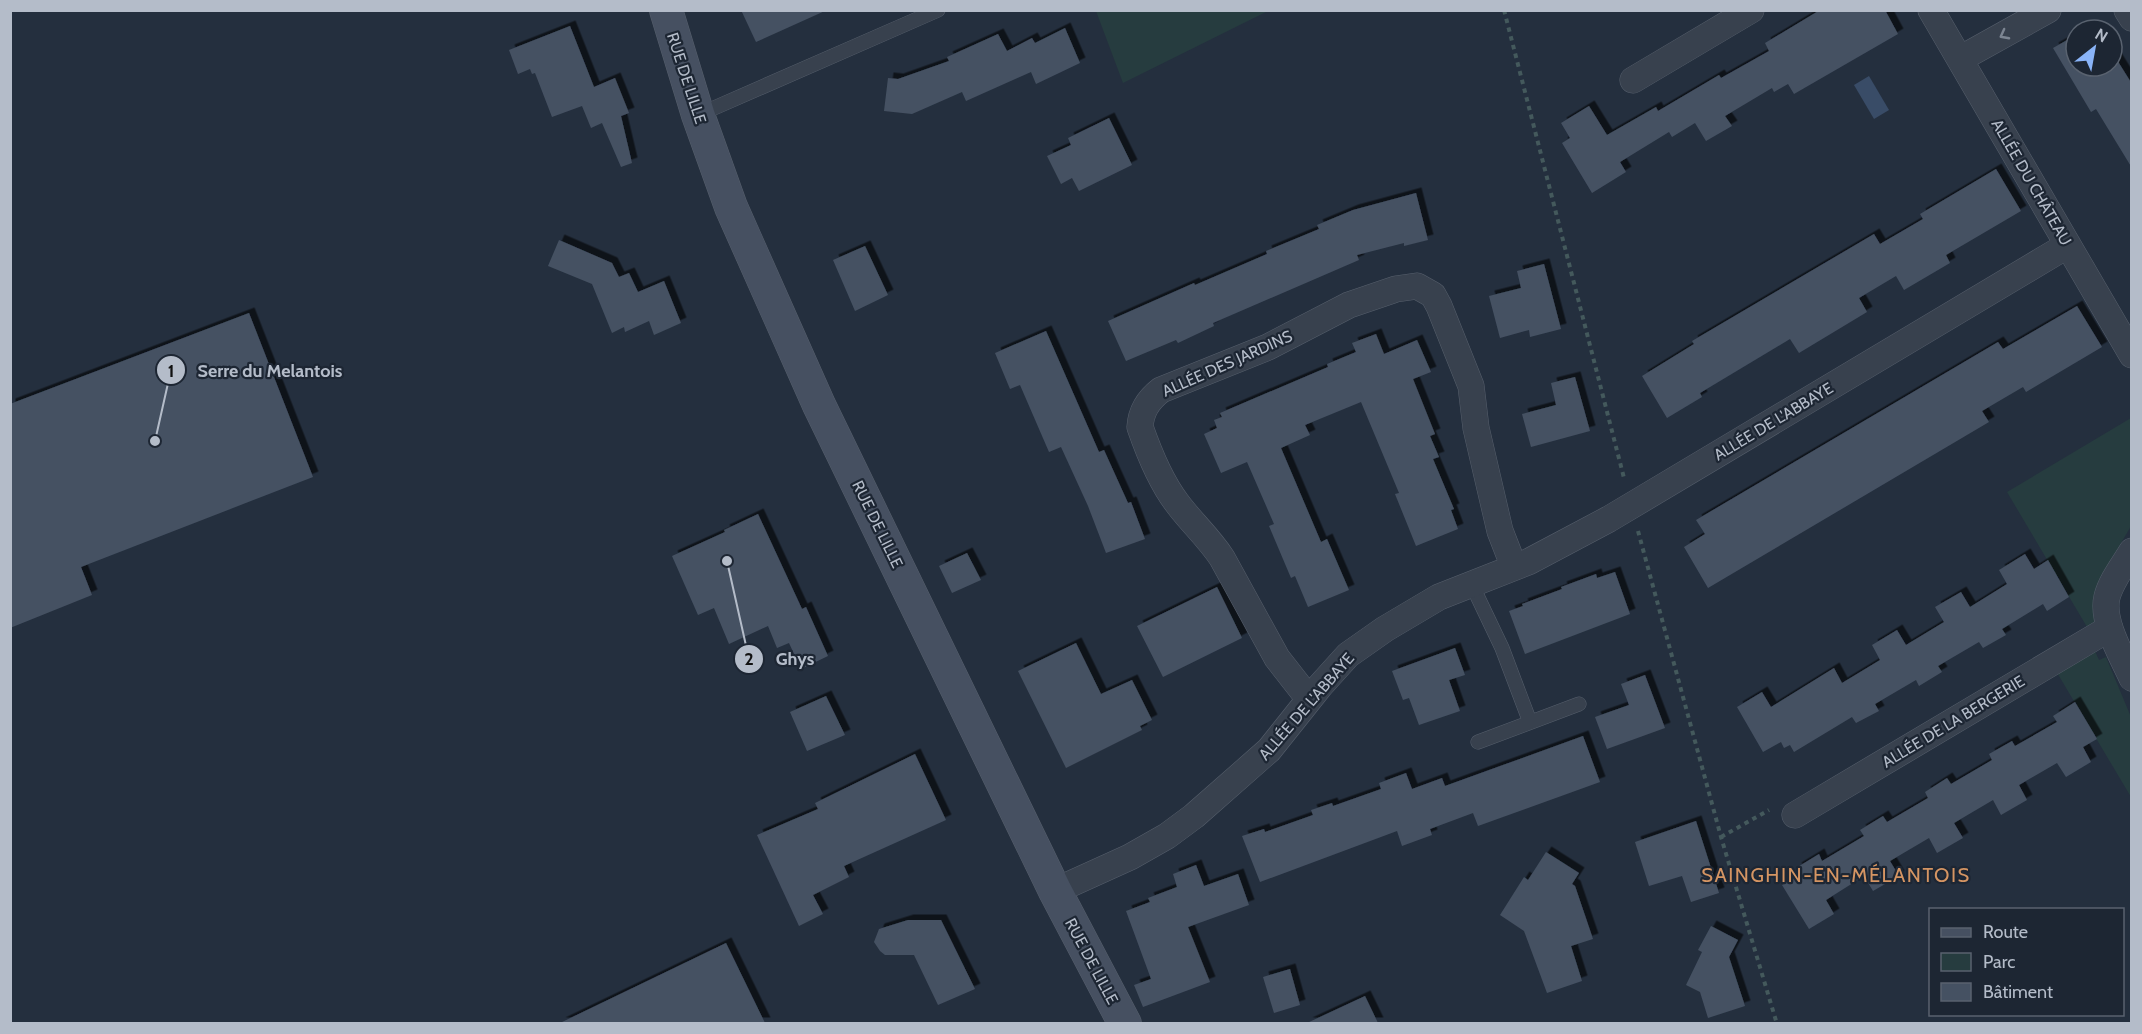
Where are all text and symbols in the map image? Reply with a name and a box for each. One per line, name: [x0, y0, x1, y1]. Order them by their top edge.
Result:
north arrow: [2064, 18, 2124, 78]
text: N: [2092, 25, 2111, 47]
one-way arrow: [2000, 28, 2010, 39]
street label: RUE DE LILLE: [663, 30, 710, 126]
street label: ALLÉE DU CHÂTEAU: [1988, 116, 2075, 249]
street label: ALLÉE DES JARDINS: [1159, 326, 1295, 401]
callout: Serre du Melantois: [156, 352, 355, 388]
text: 1: [168, 360, 174, 382]
text: Serre du Melantois: [198, 360, 343, 382]
street label: ALLÉE DE L'ABBAYE: [1710, 378, 1836, 465]
street label: RUE DE LILLE: [848, 477, 907, 571]
callout: Ghys: [734, 641, 827, 677]
text: 2: [744, 648, 754, 670]
text: Ghys: [776, 648, 815, 670]
street label: ALLÉE DE L'ABBAYE: [1255, 649, 1358, 764]
street label: ALLÉE DE LA BERGERIE: [1878, 671, 2028, 772]
district label: SAINGHIN-EN-MÉLANTOIS: [1701, 863, 1971, 887]
legend: [1929, 908, 2124, 1016]
street label: RUE DE LILLE: [1061, 915, 1122, 1008]
text: Route: [1983, 921, 2028, 943]
text: Parc: [1983, 951, 2015, 973]
text: Bâtiment: [1983, 981, 2053, 1003]

